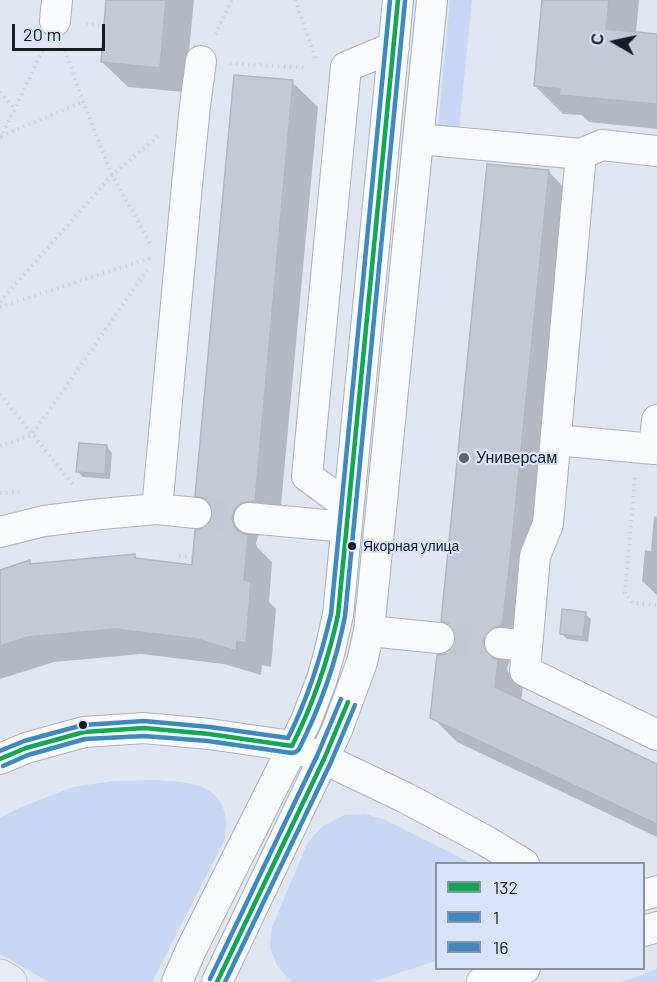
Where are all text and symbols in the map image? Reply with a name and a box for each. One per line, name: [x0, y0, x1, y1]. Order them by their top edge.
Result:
scale bar: [15, 12, 108, 50]
north arrow: [585, 12, 645, 72]
text: 20 m: [23, 23, 61, 45]
text: С: [586, 32, 607, 46]
place label: Универсам: [476, 448, 557, 468]
marker: Универсам: [457, 451, 471, 465]
place label: Якорная улица: [363, 538, 459, 554]
marker: Якорная улица: [346, 540, 358, 552]
unlabelled marker: [77, 719, 89, 731]
legend: [435, 862, 645, 970]
text: 132: [493, 876, 518, 898]
text: 1: [493, 906, 499, 928]
text: 16: [493, 936, 509, 958]

